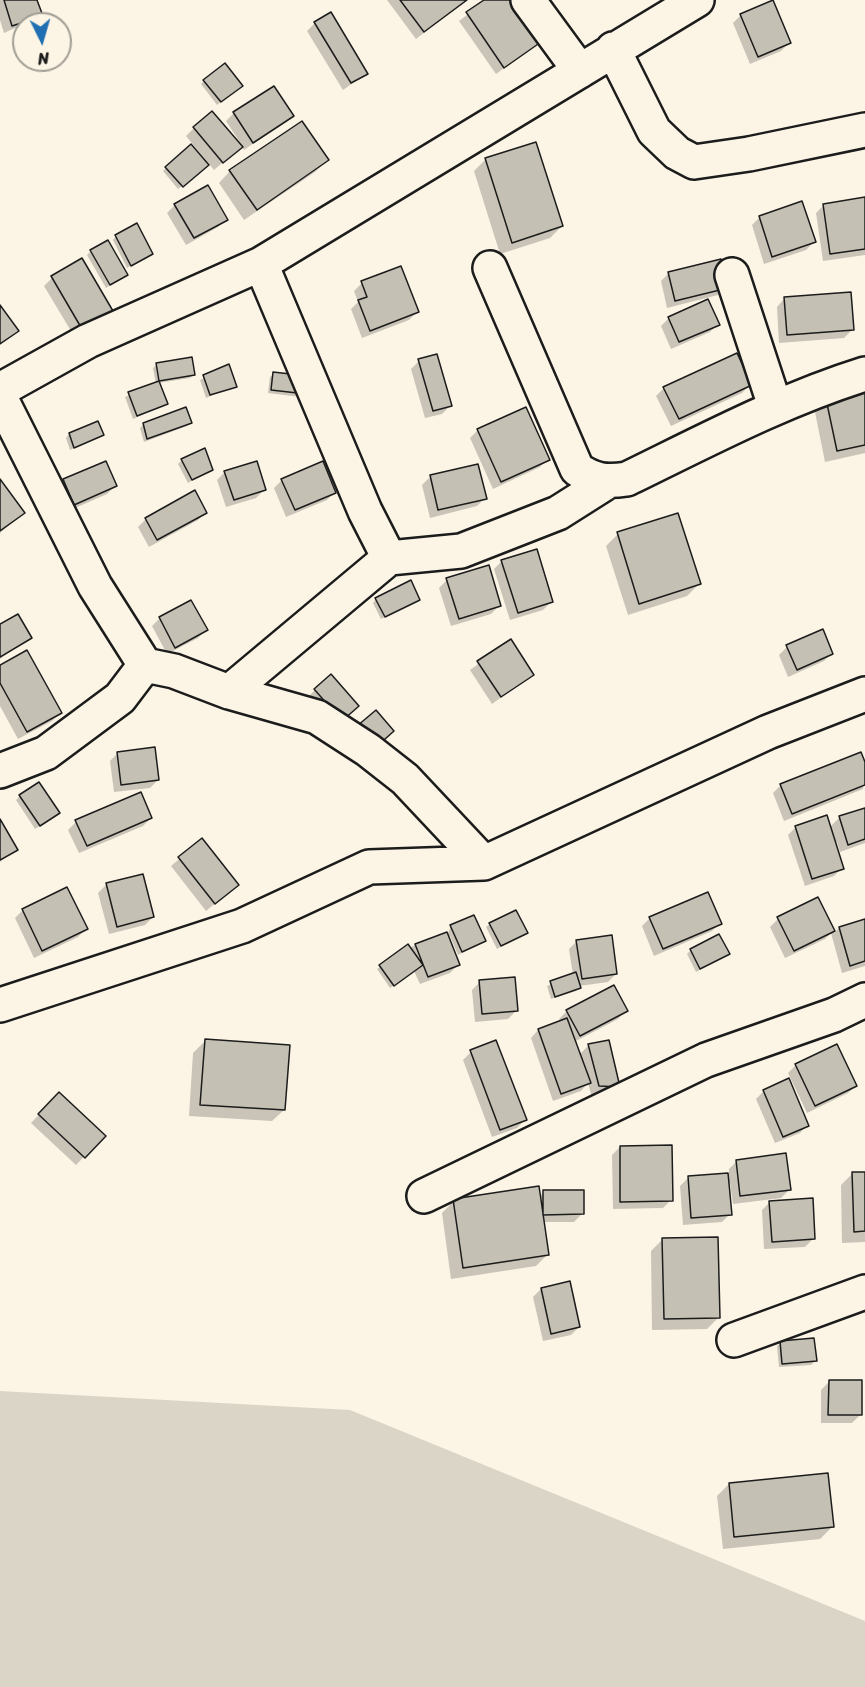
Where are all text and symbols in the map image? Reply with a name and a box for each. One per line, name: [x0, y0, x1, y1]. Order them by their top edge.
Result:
north arrow: [12, 12, 72, 72]
text: N: [37, 44, 50, 73]

